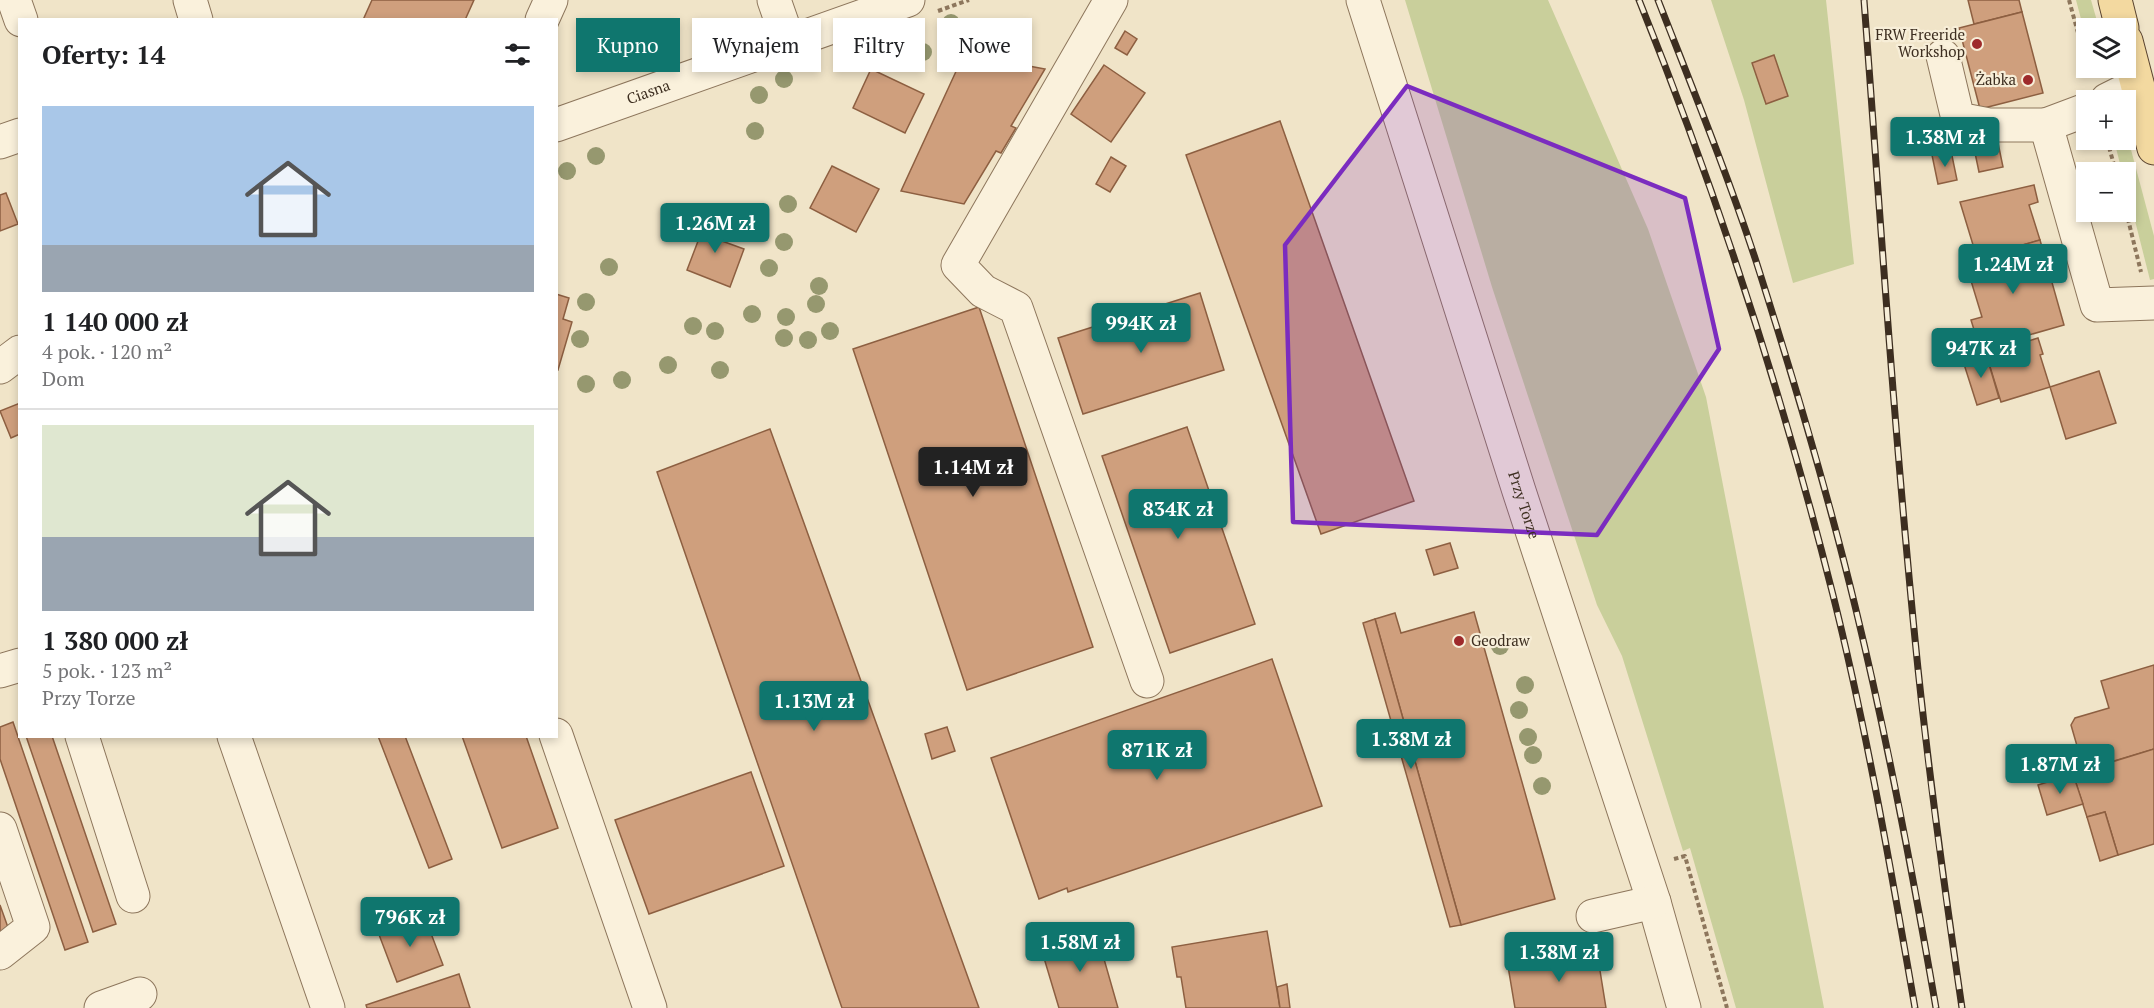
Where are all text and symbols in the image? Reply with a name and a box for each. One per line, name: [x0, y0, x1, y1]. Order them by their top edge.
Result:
chip: Kupno: [576, 18, 680, 72]
chip: Wynajem: [692, 18, 821, 72]
chip: Filtry: [833, 18, 925, 72]
chip: Nowe: [937, 18, 1032, 72]
map controls: [2076, 18, 2136, 222]
button: layers: [2076, 18, 2136, 78]
place label: FRW Freeride Workshop: [1875, 24, 1965, 61]
text: Oferty: 14: [42, 37, 165, 71]
marker: FRW Freeride Workshop: [1970, 37, 1984, 51]
icon: filters: [501, 38, 534, 71]
place label: Żabka: [1976, 69, 2016, 89]
marker: Żabka: [2021, 73, 2035, 87]
street label: Ciasna: [624, 74, 673, 108]
button: +: [2076, 90, 2136, 150]
pin: 1.38M zł: [1883, 117, 2007, 168]
text: 1.38M zł: [1904, 123, 1986, 150]
icon: home: [234, 145, 342, 253]
button: −: [2076, 162, 2136, 222]
pin: 1.26M zł: [653, 203, 777, 254]
text: 1.26M zł: [674, 209, 756, 236]
pin: 1.24M zł: [1951, 244, 2075, 295]
text: 1.24M zł: [1972, 250, 2054, 277]
pin: 994K zł: [1086, 303, 1196, 354]
text: 1 140 000 zł: [42, 304, 188, 338]
text: 994K zł: [1106, 309, 1176, 336]
pin: 947K zł: [1926, 328, 2036, 379]
text: 947K zł: [1946, 334, 2016, 361]
text: 4 pok. · 120 m²: [42, 338, 172, 365]
text: Dom: [42, 365, 84, 392]
pin: 1.14M zł: [911, 447, 1035, 498]
text: 1.14M zł: [932, 453, 1014, 480]
icon: home: [234, 464, 342, 572]
street label: Przy Torze: [1504, 468, 1545, 541]
pin: 834K zł: [1123, 489, 1233, 540]
text: 834K zł: [1143, 495, 1213, 522]
text: 1 380 000 zł: [42, 623, 188, 657]
place label: Geodraw: [1471, 630, 1531, 650]
marker: Geodraw: [1452, 634, 1466, 648]
text: 5 pok. · 123 m²: [42, 657, 172, 684]
pin: 1.13M zł: [752, 681, 876, 732]
text: Przy Torze: [42, 684, 135, 711]
text: 1.13M zł: [773, 687, 855, 714]
pin: 1.38M zł: [1349, 719, 1473, 770]
text: 1.38M zł: [1370, 725, 1452, 752]
pin: 871K zł: [1102, 730, 1212, 781]
text: 871K zł: [1122, 736, 1192, 763]
pin: 1.87M zł: [1998, 744, 2122, 795]
text: 1.87M zł: [2019, 750, 2101, 777]
pin: 796K zł: [355, 897, 465, 948]
text: 796K zł: [375, 903, 445, 930]
pin: 1.58M zł: [1018, 922, 1142, 973]
text: 1.58M zł: [1039, 928, 1121, 955]
pin: 1.38M zł: [1497, 932, 1621, 983]
text: 1.38M zł: [1518, 938, 1600, 965]

